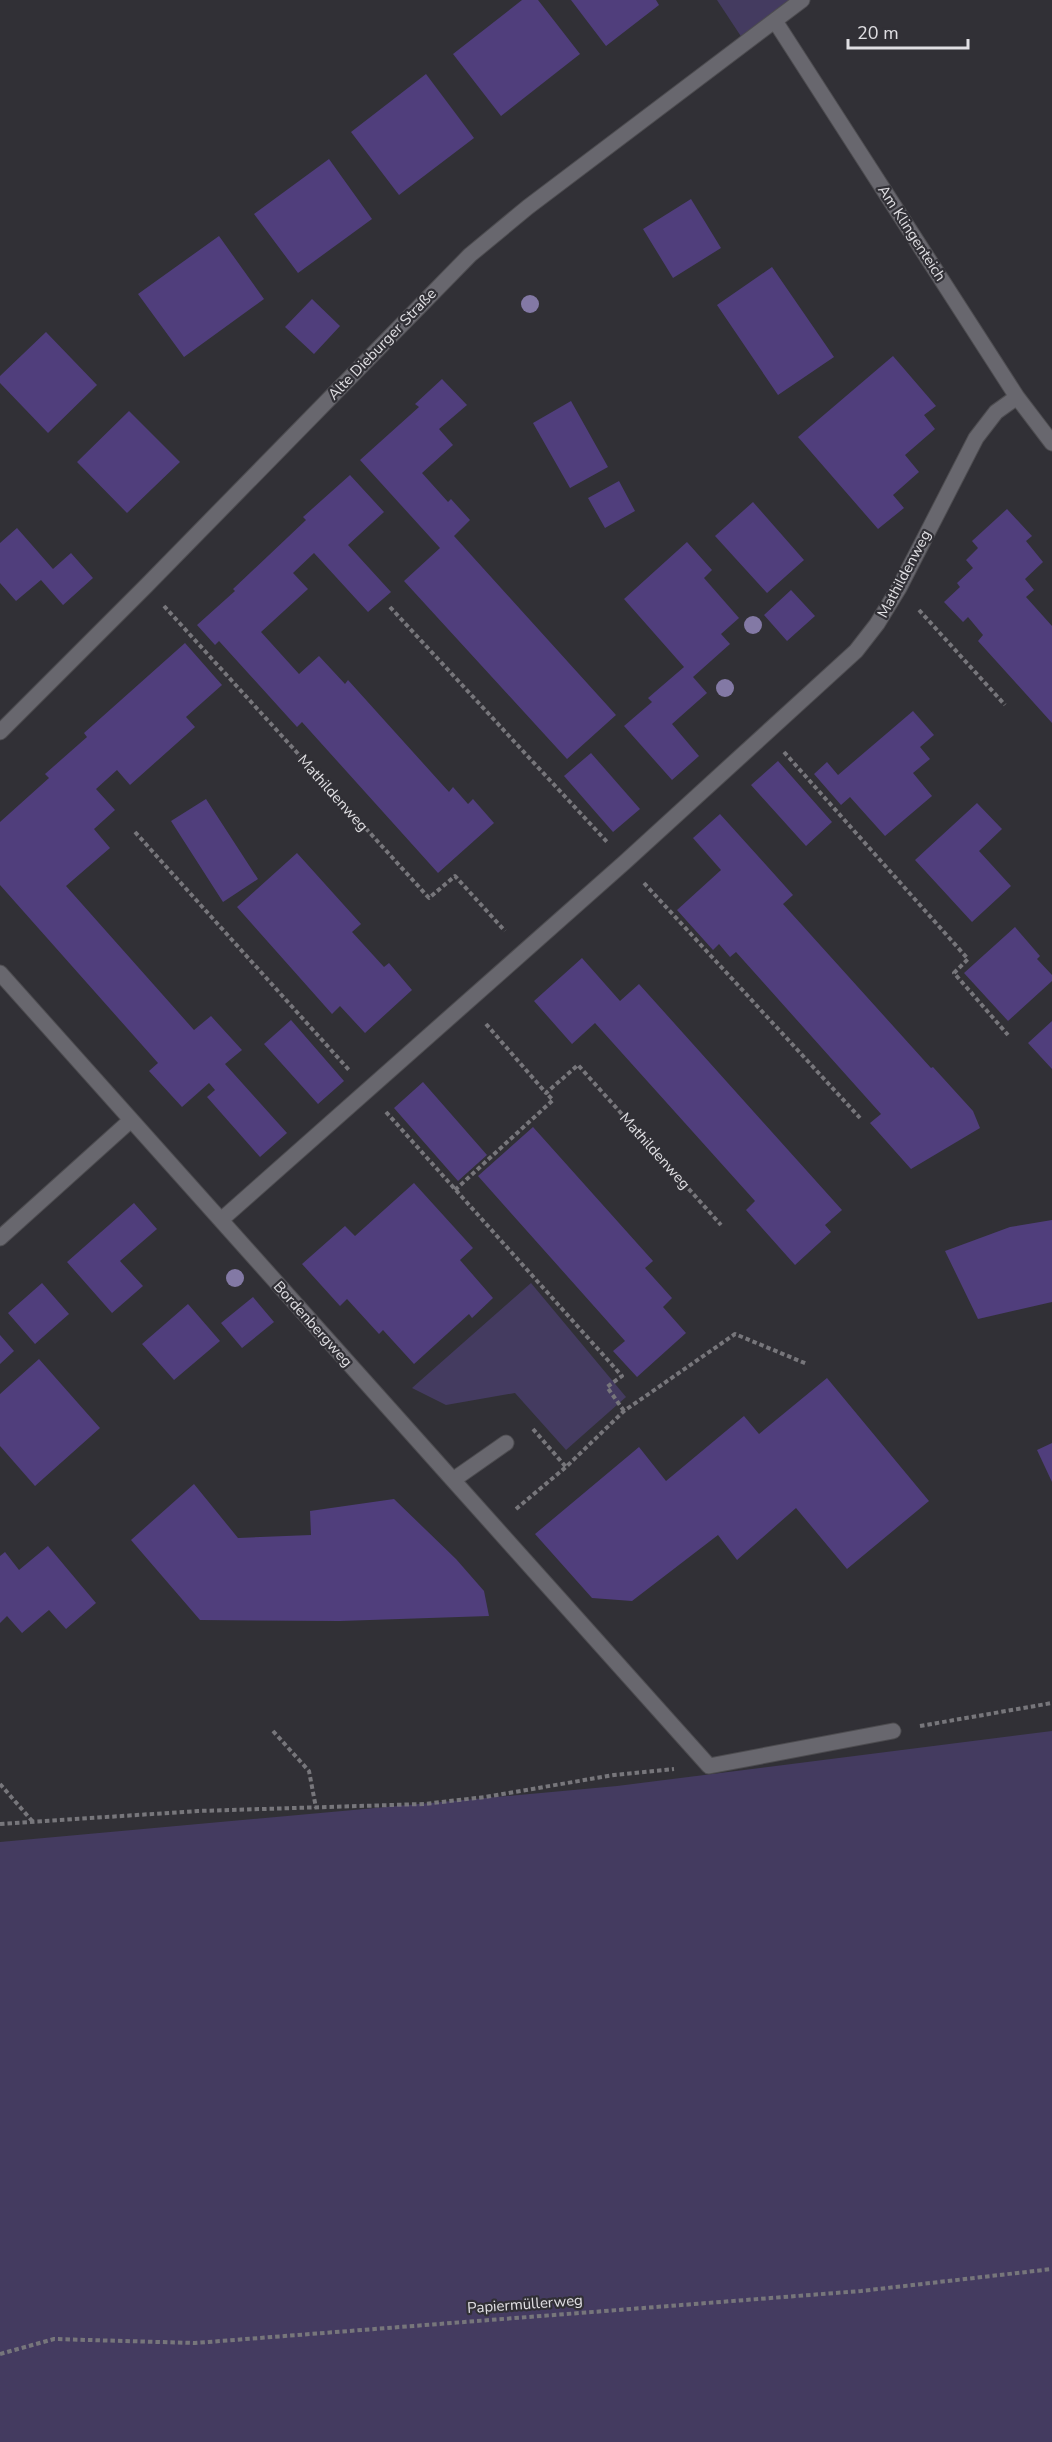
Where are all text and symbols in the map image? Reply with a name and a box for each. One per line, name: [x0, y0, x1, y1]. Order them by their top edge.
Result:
scale bar: [848, 12, 968, 50]
text: 20 m: [857, 21, 899, 45]
street label: Am Klingenteich: [873, 181, 951, 285]
street label: Alte Dieburger Straße: [323, 284, 441, 404]
street label: Mathildenweg: [872, 527, 936, 621]
street label: Mathildenweg: [293, 750, 373, 836]
street label: Mathildenweg: [615, 1108, 695, 1194]
street label: Bordenbergweg: [269, 1277, 357, 1371]
street label: Papiermüllerweg: [467, 2290, 583, 2318]

